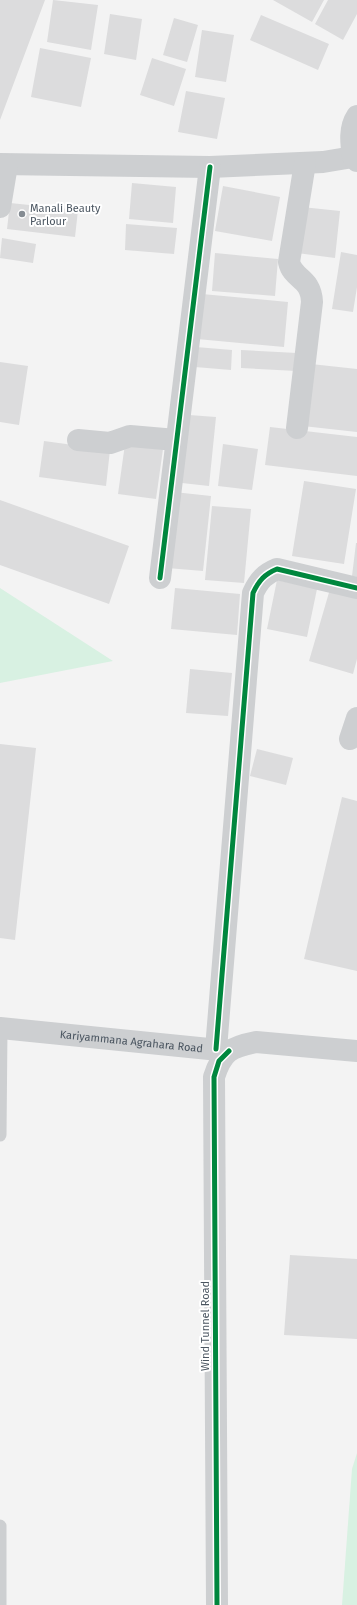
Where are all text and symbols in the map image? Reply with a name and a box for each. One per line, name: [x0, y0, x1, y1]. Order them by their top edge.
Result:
place label: Manali Beauty Parlour: [30, 202, 101, 228]
marker: Manali Beauty Parlour: [17, 209, 27, 219]
street label: Kariyammana Agrahara Road: [59, 1028, 203, 1055]
street label: Wind Tunnel Road: [199, 1281, 212, 1371]

